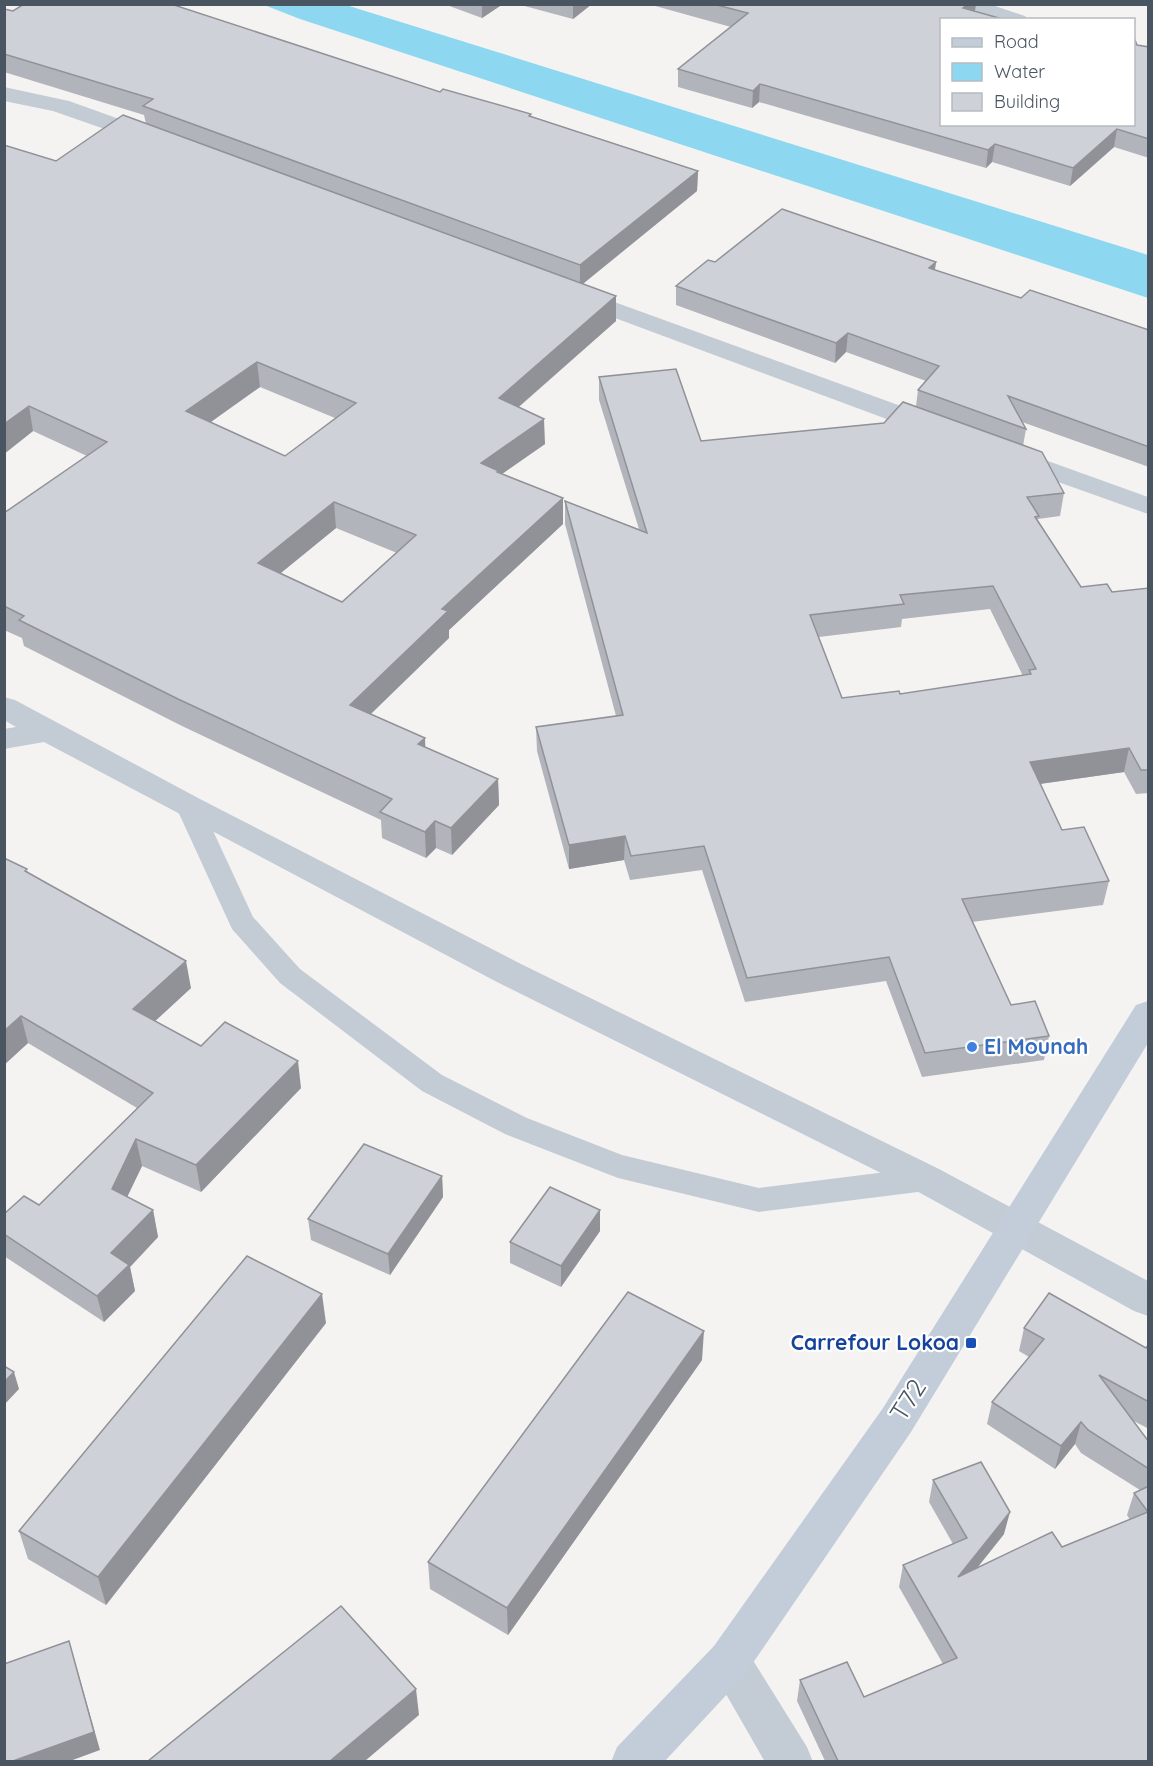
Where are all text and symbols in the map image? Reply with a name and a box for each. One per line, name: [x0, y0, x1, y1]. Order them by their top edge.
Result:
legend: [940, 18, 1135, 126]
text: Road: [994, 30, 1039, 53]
text: Water: [994, 60, 1045, 83]
text: Building: [994, 90, 1060, 113]
place label: El Mounah: [984, 1033, 1088, 1059]
marker: El Mounah: [965, 1040, 979, 1054]
place label: Carrefour Lokoa: [791, 1329, 959, 1355]
marker: Carrefour Lokoa: [964, 1336, 978, 1350]
street label: T72: [882, 1373, 933, 1427]

